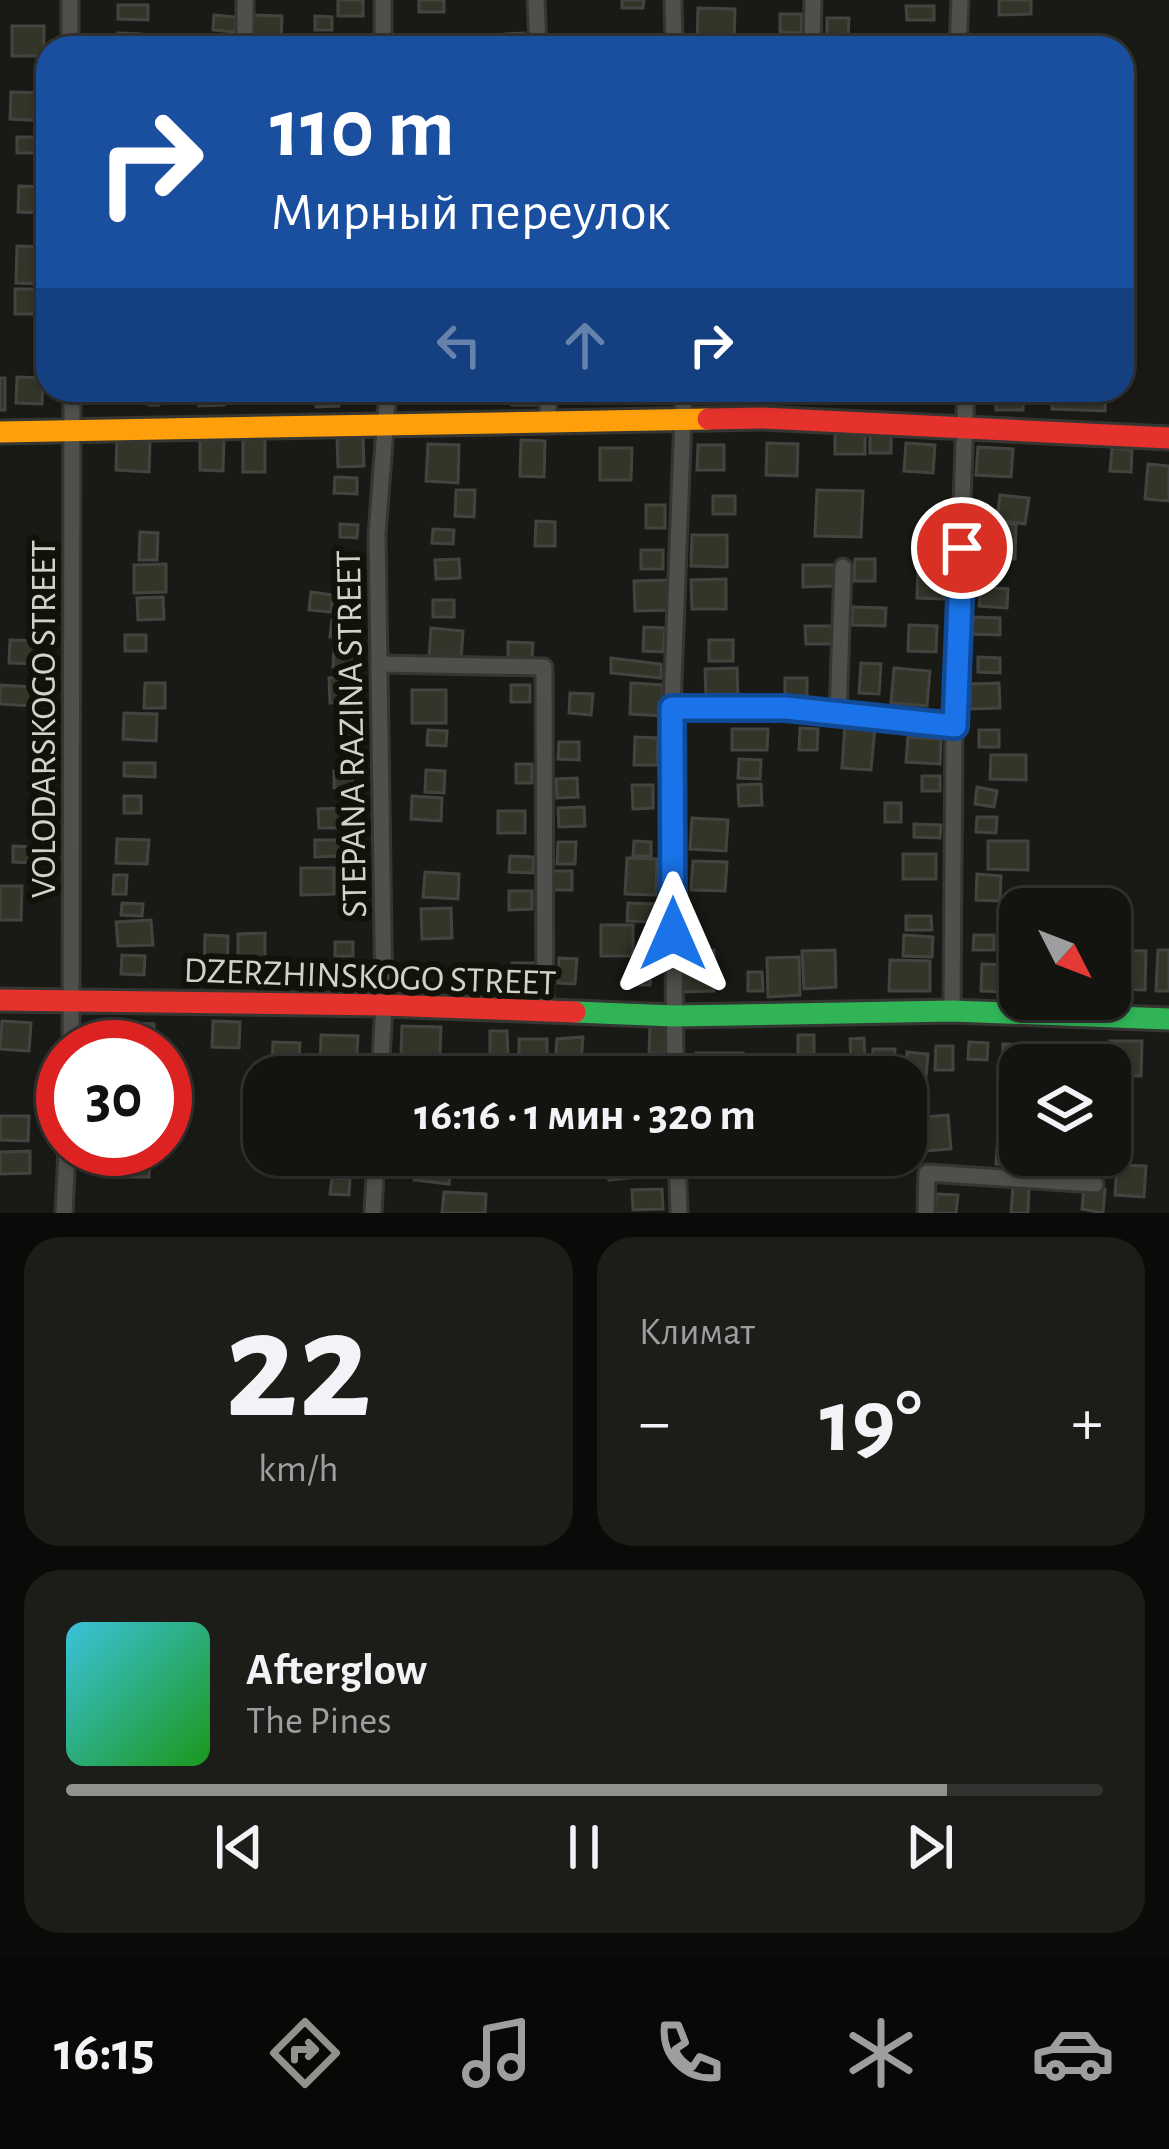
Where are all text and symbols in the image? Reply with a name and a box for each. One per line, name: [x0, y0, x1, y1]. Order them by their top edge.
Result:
icon: right: [72, 84, 228, 240]
text: 110 m: [270, 88, 455, 172]
text: Мирный переулок: [270, 186, 671, 240]
icon: left: [426, 312, 492, 378]
icon: ahead: [552, 312, 618, 378]
icon: right: [678, 312, 744, 378]
pin: [911, 497, 1013, 599]
icon: arrive: [929, 515, 995, 581]
street label: VOLODARSKOGO STREET: [26, 540, 62, 898]
street label: STEPANA RAZINA STREET: [331, 550, 373, 918]
position arrow: [610, 871, 736, 997]
north arrow: [999, 888, 1131, 1020]
map controls: [999, 888, 1131, 1176]
street label: DZERZHINSKOGO STREET: [183, 953, 557, 1001]
speed limit sign: 30: [36, 1020, 192, 1176]
button: layers: [999, 1044, 1131, 1176]
text: 16:16 · 1 мин · 320 m: [414, 1093, 756, 1138]
text: 22: [225, 1290, 372, 1446]
text: Климат: [639, 1313, 755, 1352]
text: 19°: [820, 1378, 922, 1468]
text: −: [639, 1390, 670, 1456]
text: +: [1071, 1390, 1103, 1456]
text: km/h: [258, 1450, 338, 1489]
text: Afterglow: [246, 1648, 427, 1693]
text: The Pines: [246, 1702, 392, 1741]
icon: previous: [206, 1814, 272, 1880]
icon: pause: [551, 1814, 617, 1880]
icon: next: [897, 1814, 963, 1880]
icon: directions: [263, 2011, 347, 2095]
icon: music: [455, 2011, 539, 2095]
icon: phone: [647, 2011, 731, 2095]
icon: climate: [839, 2011, 923, 2095]
icon: car: [1031, 2011, 1115, 2095]
text: 16:15: [54, 2026, 155, 2080]

